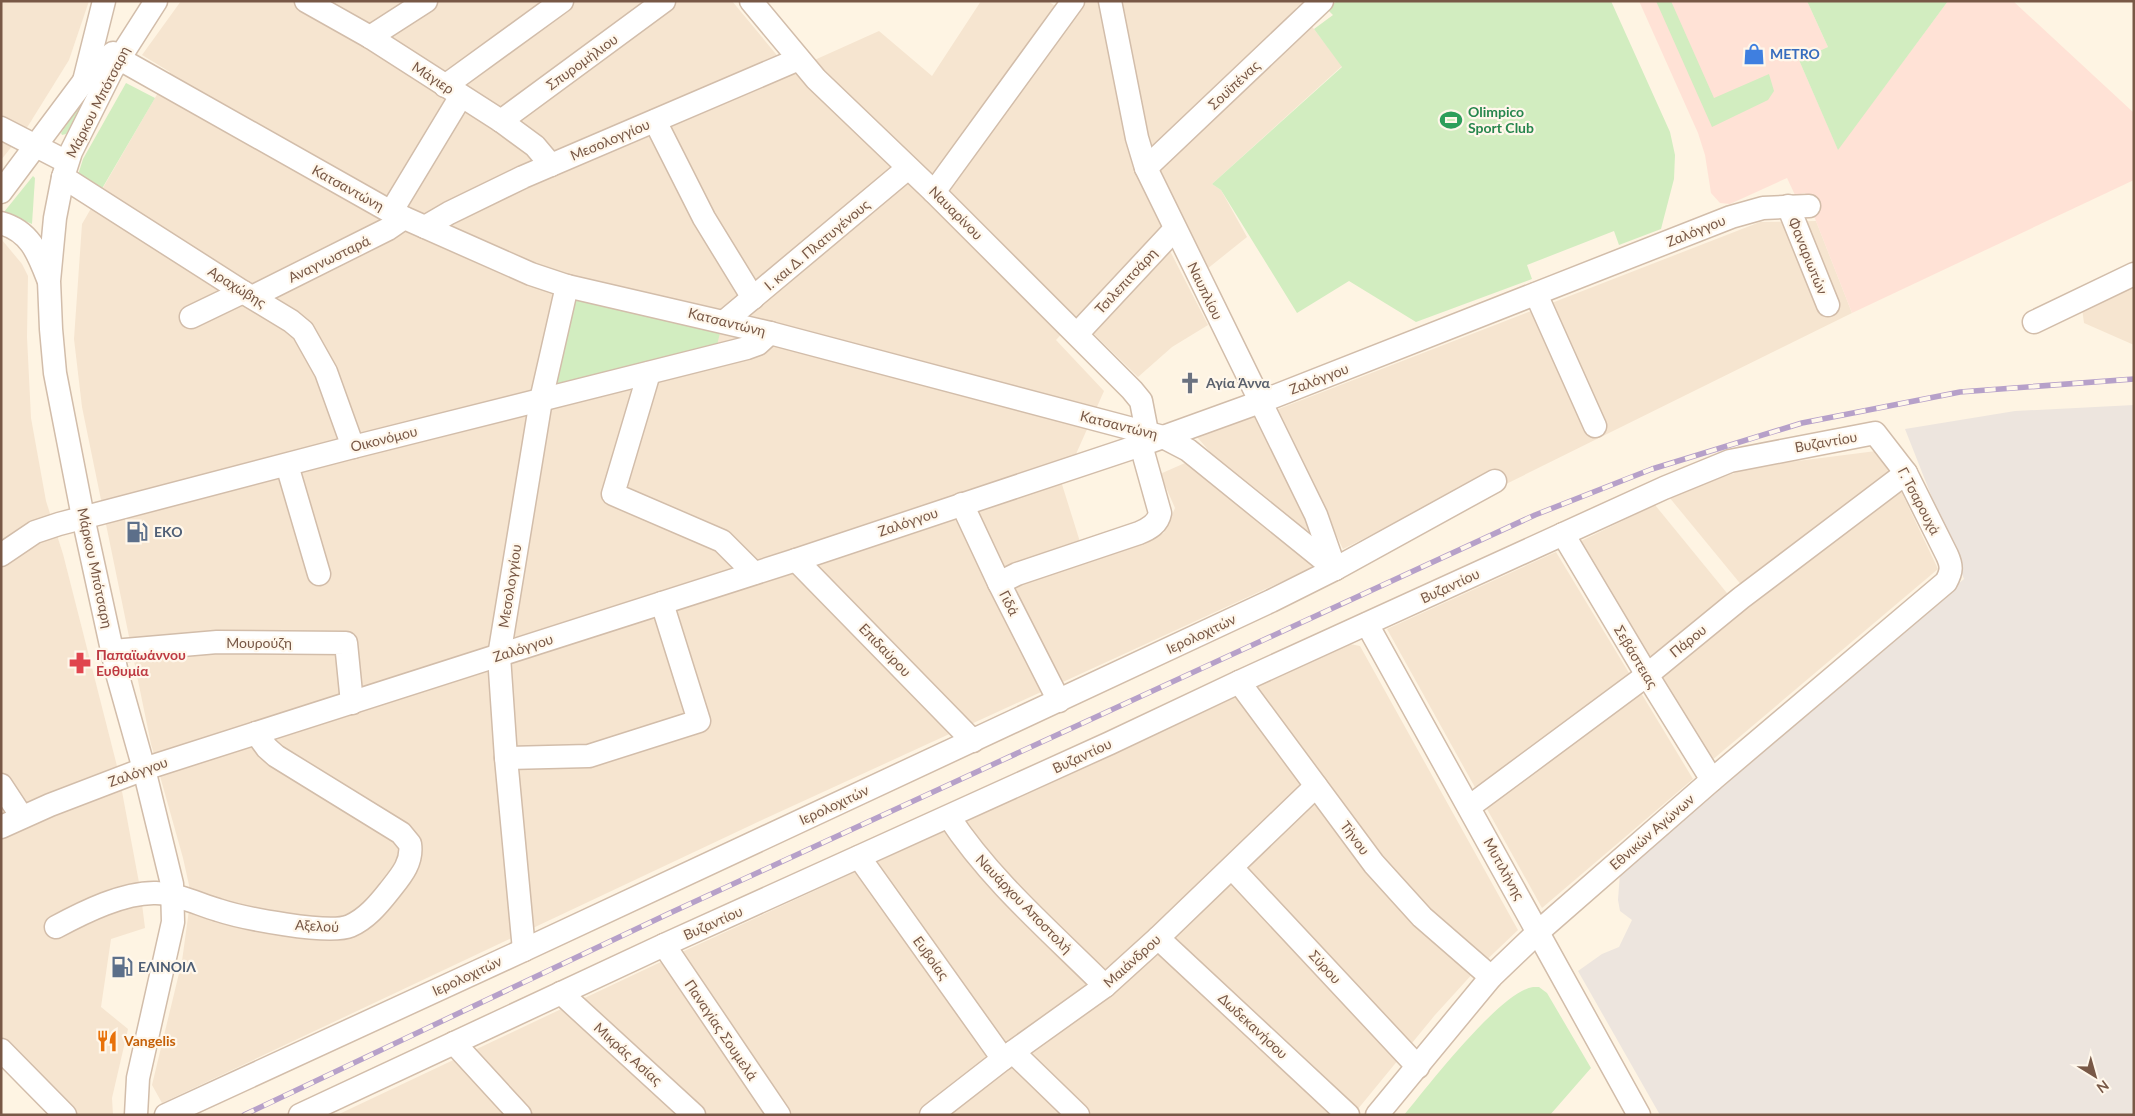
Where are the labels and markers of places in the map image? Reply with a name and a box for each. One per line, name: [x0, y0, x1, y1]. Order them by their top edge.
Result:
shop icon: METRO: [1741, 41, 1767, 67]
place label: METRO: [1770, 45, 1820, 62]
place label: Olimpico Sport Club: [1468, 103, 1534, 136]
sports icon: Olimpico Sport Club: [1438, 107, 1464, 133]
church icon: Αγία Άννα: [1177, 370, 1203, 396]
place label: Αγία Άννα: [1205, 374, 1271, 391]
fuel station icon: EKO: [124, 519, 150, 545]
place label: EKO: [154, 523, 182, 540]
place label: Παπαϊωάννου Ευθυμία: [96, 646, 186, 679]
pharmacy icon: Παπαϊωάννου Ευθυμία: [67, 650, 93, 676]
fuel station icon: ΕΛΙΝΟΙΛ: [109, 954, 135, 980]
place label: ΕΛΙΝΟΙΛ: [138, 958, 196, 975]
restaurant icon: Vangelis: [94, 1028, 120, 1054]
place label: Vangelis: [123, 1032, 176, 1049]

